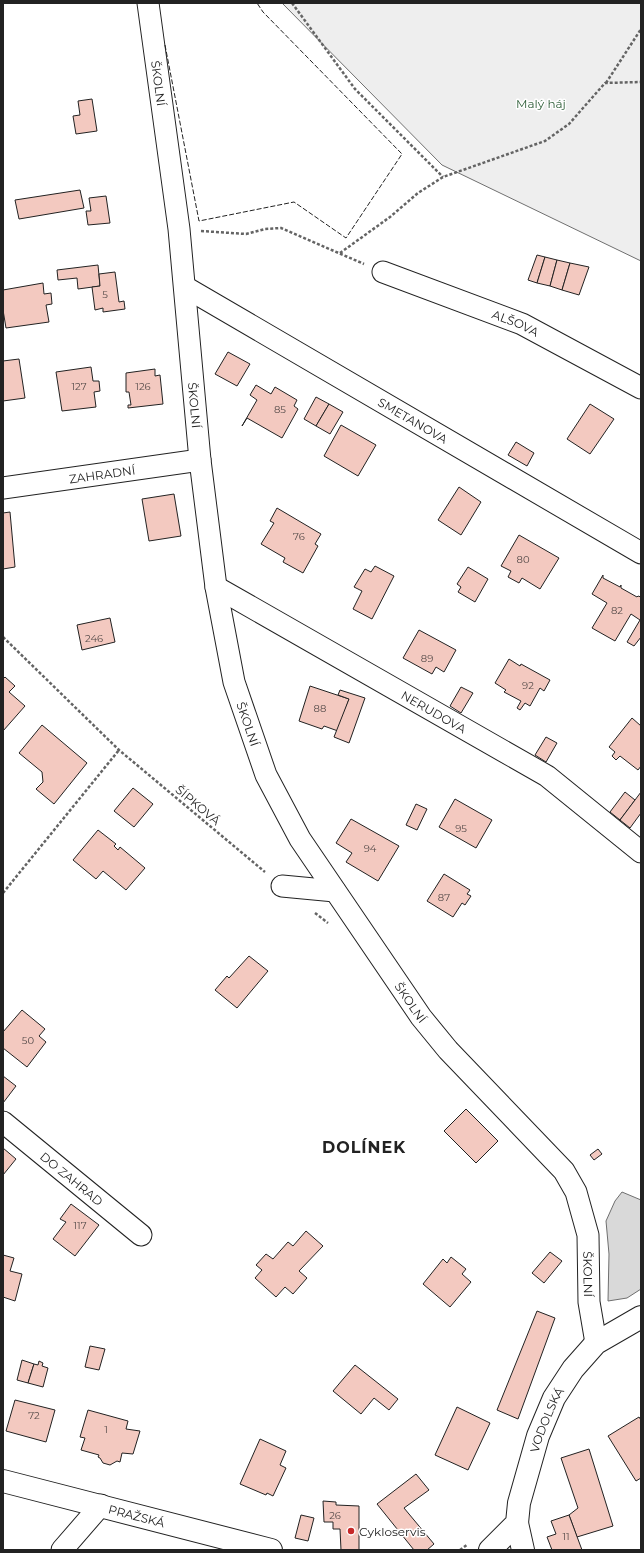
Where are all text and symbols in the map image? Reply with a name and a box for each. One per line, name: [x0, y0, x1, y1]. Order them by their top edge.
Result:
street label: ŠKOLNÍ: [148, 59, 170, 107]
park label: Malý háj: [516, 96, 566, 111]
house number: 5: [102, 288, 108, 301]
street label: ALŠOVA: [490, 306, 542, 339]
house number: 127: [71, 380, 87, 393]
house number: 126: [135, 380, 151, 393]
street label: ŠKOLNÍ: [185, 382, 205, 429]
street label: SMETANOVA: [376, 394, 451, 446]
house number: 85: [274, 403, 286, 416]
street label: ZAHRADNÍ: [68, 462, 136, 486]
house number: 76: [293, 530, 305, 543]
house number: 80: [517, 553, 530, 566]
house number: 82: [611, 604, 623, 617]
house number: 246: [85, 632, 103, 645]
house number: 89: [421, 652, 433, 665]
house number: 92: [522, 679, 534, 692]
street label: NERUDOVA: [399, 687, 469, 736]
street label: ŠKOLNÍ: [234, 700, 263, 748]
house number: 88: [314, 702, 326, 715]
street label: ŠÍPKOVÁ: [173, 782, 224, 828]
house number: 95: [455, 822, 467, 835]
house number: 94: [364, 842, 377, 855]
house number: 87: [438, 891, 450, 904]
street label: ŠKOLNÍ: [392, 979, 430, 1026]
house number: 50: [22, 1034, 35, 1047]
district label: DOLÍNEK: [322, 1138, 406, 1157]
street label: DO ZAHRAD: [37, 1148, 106, 1208]
house number: 117: [73, 1219, 87, 1232]
street label: ŠKOLNÍ: [581, 1251, 596, 1298]
street label: VODOLSKÁ: [526, 1384, 567, 1454]
house number: 72: [28, 1409, 40, 1422]
house number: 1: [104, 1423, 108, 1436]
street label: PRAŽSKÁ: [107, 1501, 167, 1530]
house number: 26: [329, 1509, 341, 1522]
place label: Cykloservis: [359, 1524, 426, 1539]
marker: Cykloservis: [346, 1526, 356, 1536]
house number: 11: [562, 1530, 570, 1543]

